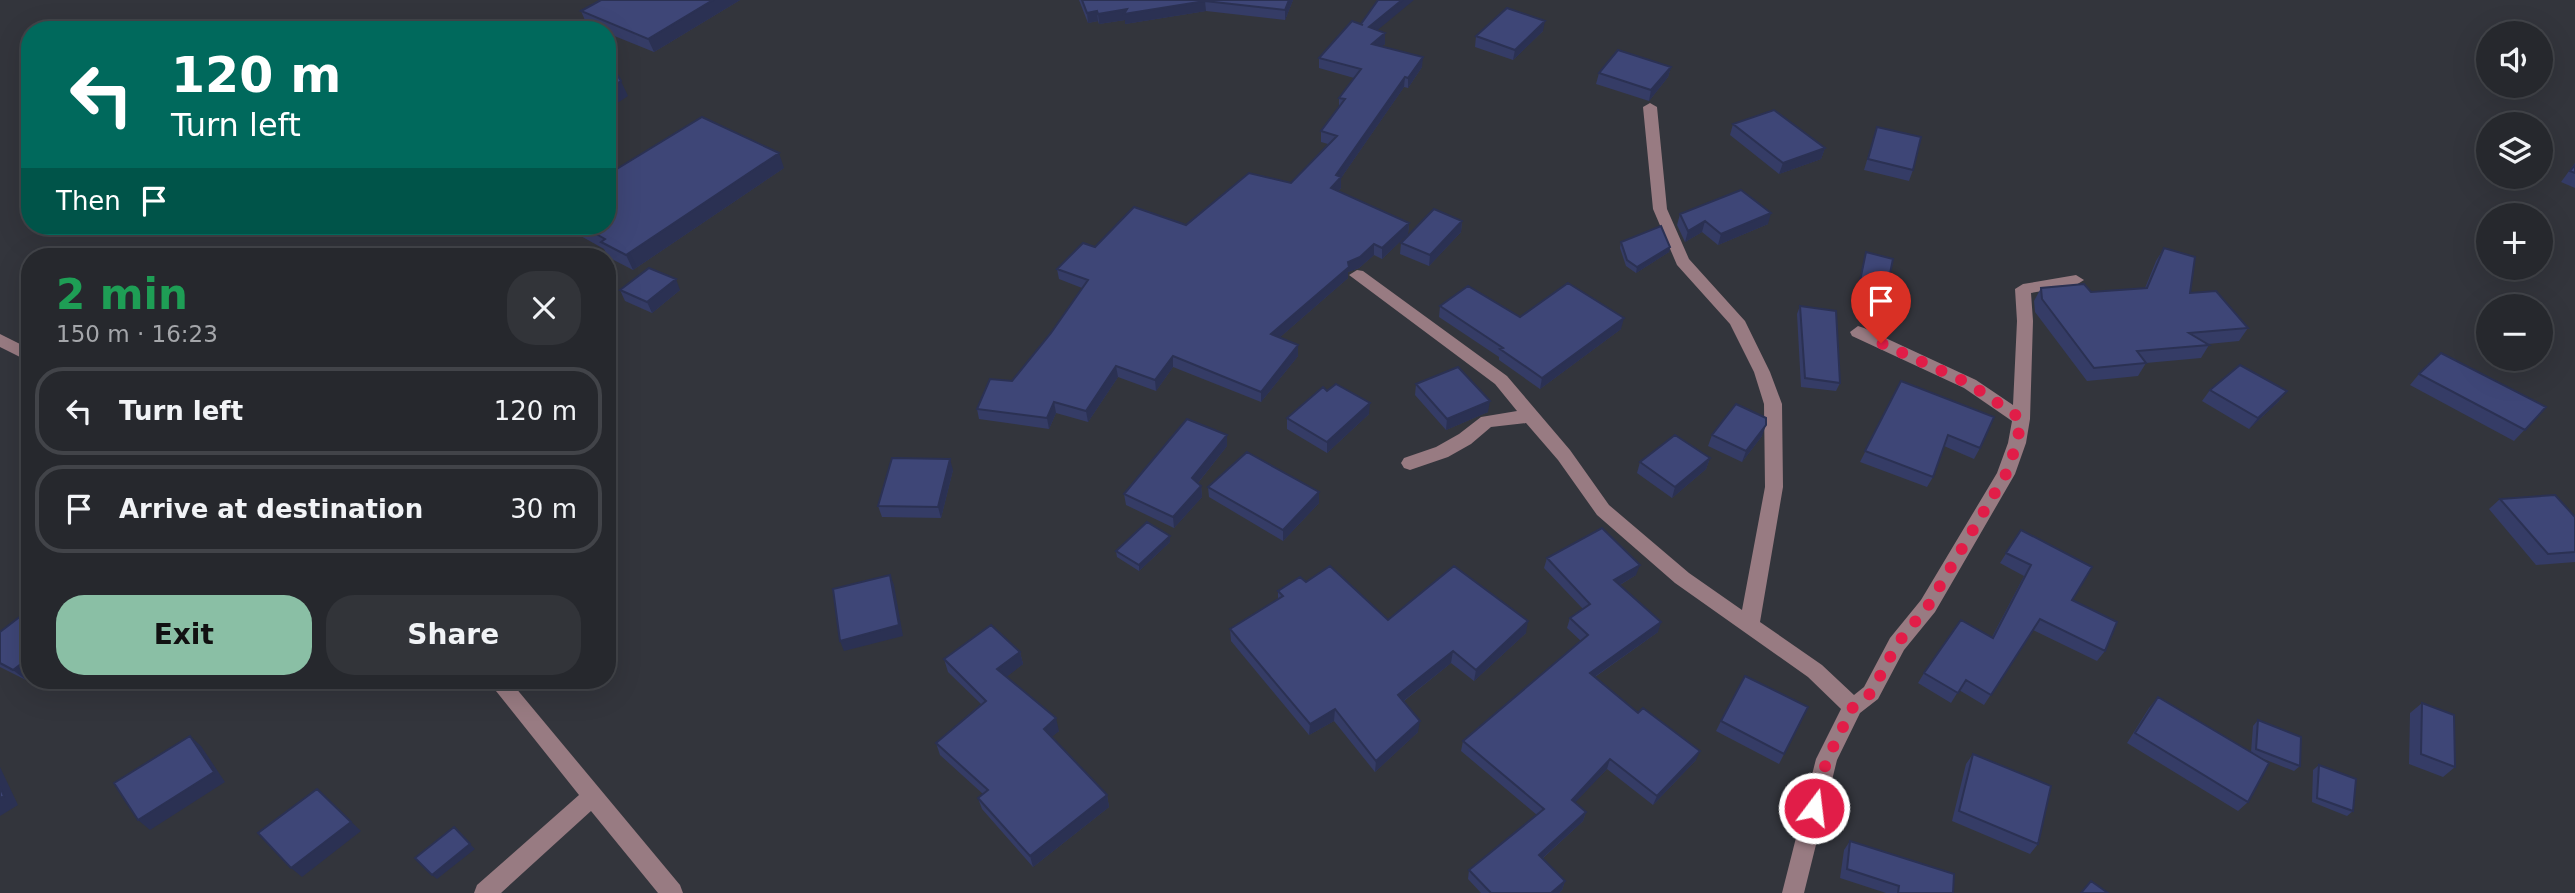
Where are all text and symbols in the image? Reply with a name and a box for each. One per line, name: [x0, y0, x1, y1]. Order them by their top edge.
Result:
map controls: [2476, 21, 2553, 371]
button: sound: [2476, 21, 2553, 98]
text: 120 m: [171, 47, 341, 104]
icon: left: [56, 49, 147, 140]
text: Turn left: [171, 106, 301, 144]
button: layers: [2476, 112, 2553, 189]
icon: arrive: [135, 182, 173, 220]
text: Then: [56, 186, 121, 216]
button: +: [2476, 203, 2553, 280]
text: 2 min: [56, 270, 188, 319]
button: close: [507, 271, 581, 345]
pin: [1851, 271, 1911, 343]
icon: arrive: [1862, 282, 1900, 320]
button: −: [2476, 294, 2553, 371]
text: 150 m · 16:23: [56, 321, 218, 347]
icon: left: [60, 392, 98, 430]
text: Turn left: [119, 396, 243, 426]
text: 120 m: [494, 396, 577, 426]
icon: arrive: [60, 490, 98, 528]
text: Arrive at destination: [119, 494, 423, 524]
text: 30 m: [510, 494, 577, 524]
button: Exit: [56, 595, 312, 675]
button: Share: [326, 595, 581, 675]
position arrow: [1777, 771, 1851, 845]

